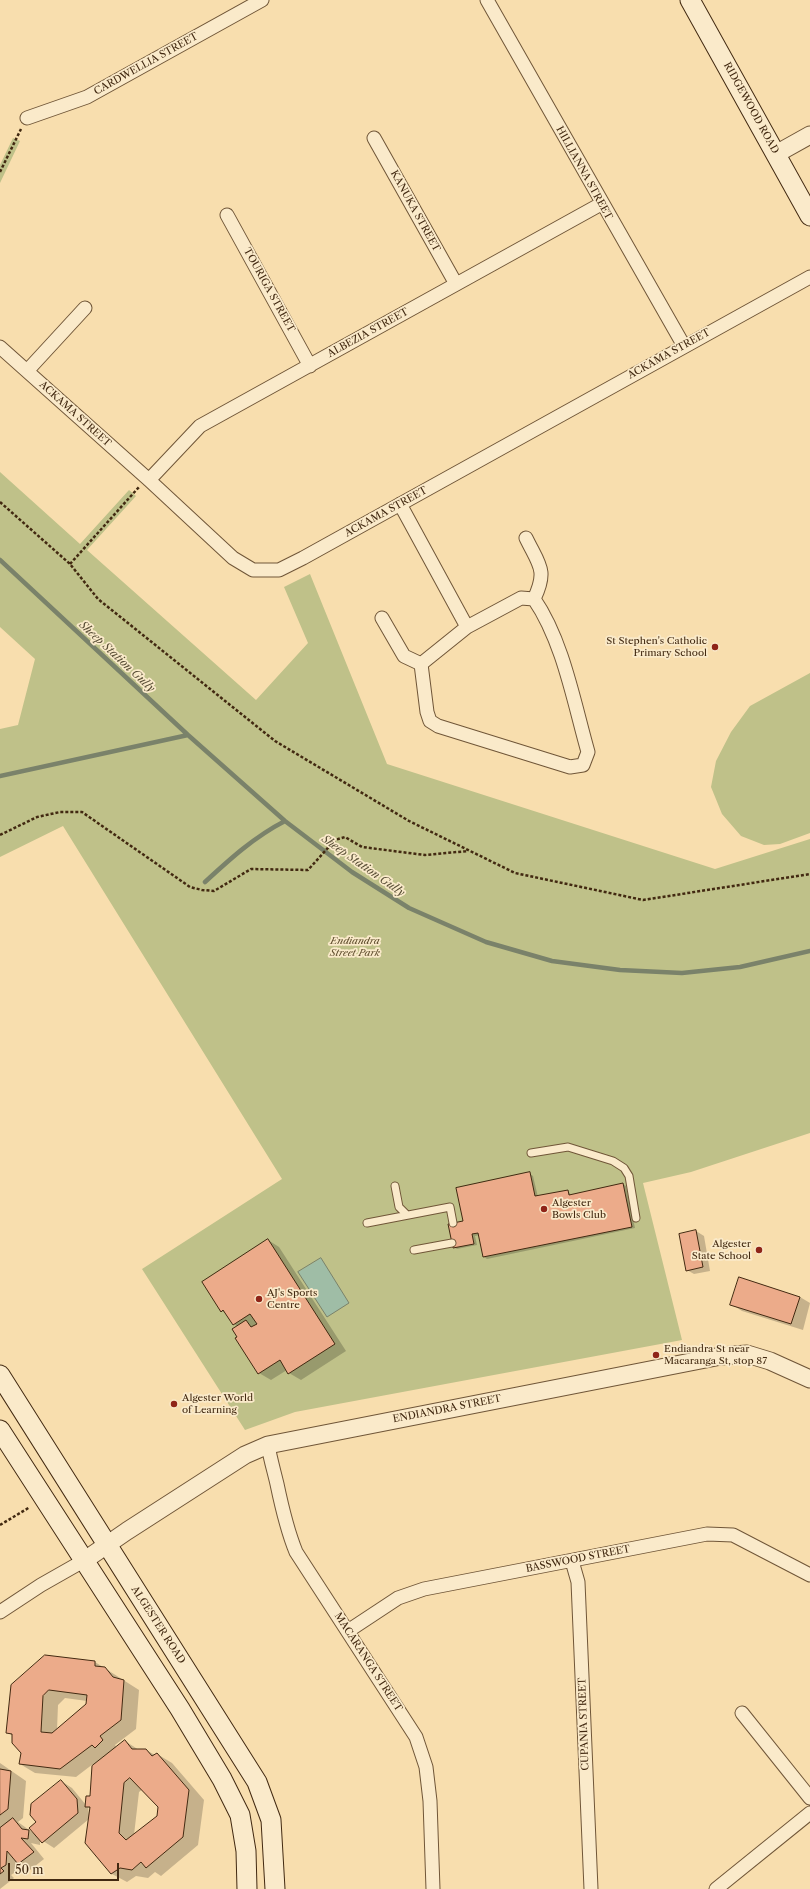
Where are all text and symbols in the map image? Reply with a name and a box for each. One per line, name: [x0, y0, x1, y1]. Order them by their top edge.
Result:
street label: CARDWELLIA STREET: [92, 30, 200, 98]
street label: RIDGEWOOD ROAD: [721, 60, 781, 156]
street label: HILLIANNA STREET: [553, 124, 615, 222]
street label: KANUKA STREET: [388, 168, 442, 254]
street label: TOURIGA STREET: [241, 246, 297, 334]
street label: ALBEZIA STREET: [326, 306, 410, 360]
street label: ACKAMA STREET: [626, 326, 712, 382]
street label: ACKAMA STREET: [37, 379, 113, 449]
street label: ACKAMA STREET: [343, 484, 429, 540]
water label: Sheep Station Gully: [77, 619, 157, 695]
place label: St Stephen's Catholic Primary School: [606, 635, 707, 658]
marker: St Stephen's Catholic Primary School: [710, 642, 720, 652]
water label: Sheep Station Gully: [319, 832, 407, 900]
park label: Endiandra Street Park: [330, 935, 380, 958]
place label: Algester Bowls Club: [552, 1197, 606, 1220]
marker: Algester Bowls Club: [539, 1204, 549, 1214]
place label: Algester State School: [692, 1238, 751, 1262]
marker: Algester State School: [754, 1245, 764, 1255]
place label: AJ's Sports Centre: [267, 1287, 317, 1310]
marker: AJ's Sports Centre: [254, 1294, 264, 1304]
place label: Endiandra St near Macaranga St, stop 87: [664, 1343, 767, 1366]
marker: Endiandra St near Macaranga St, stop 87: [651, 1350, 661, 1360]
place label: Algester World of Learning: [182, 1392, 253, 1416]
street label: ENDIANDRA STREET: [392, 1393, 502, 1425]
marker: Algester World of Learning: [169, 1399, 179, 1409]
street label: BASSWOOD STREET: [525, 1543, 631, 1575]
street label: ALGESTER ROAD: [128, 1584, 188, 1666]
street label: MACARANGA STREET: [332, 1610, 404, 1714]
street label: CUPANIA STREET: [576, 1677, 592, 1771]
scale bar: [10, 1855, 121, 1881]
text: 50 m: [15, 1862, 44, 1877]

